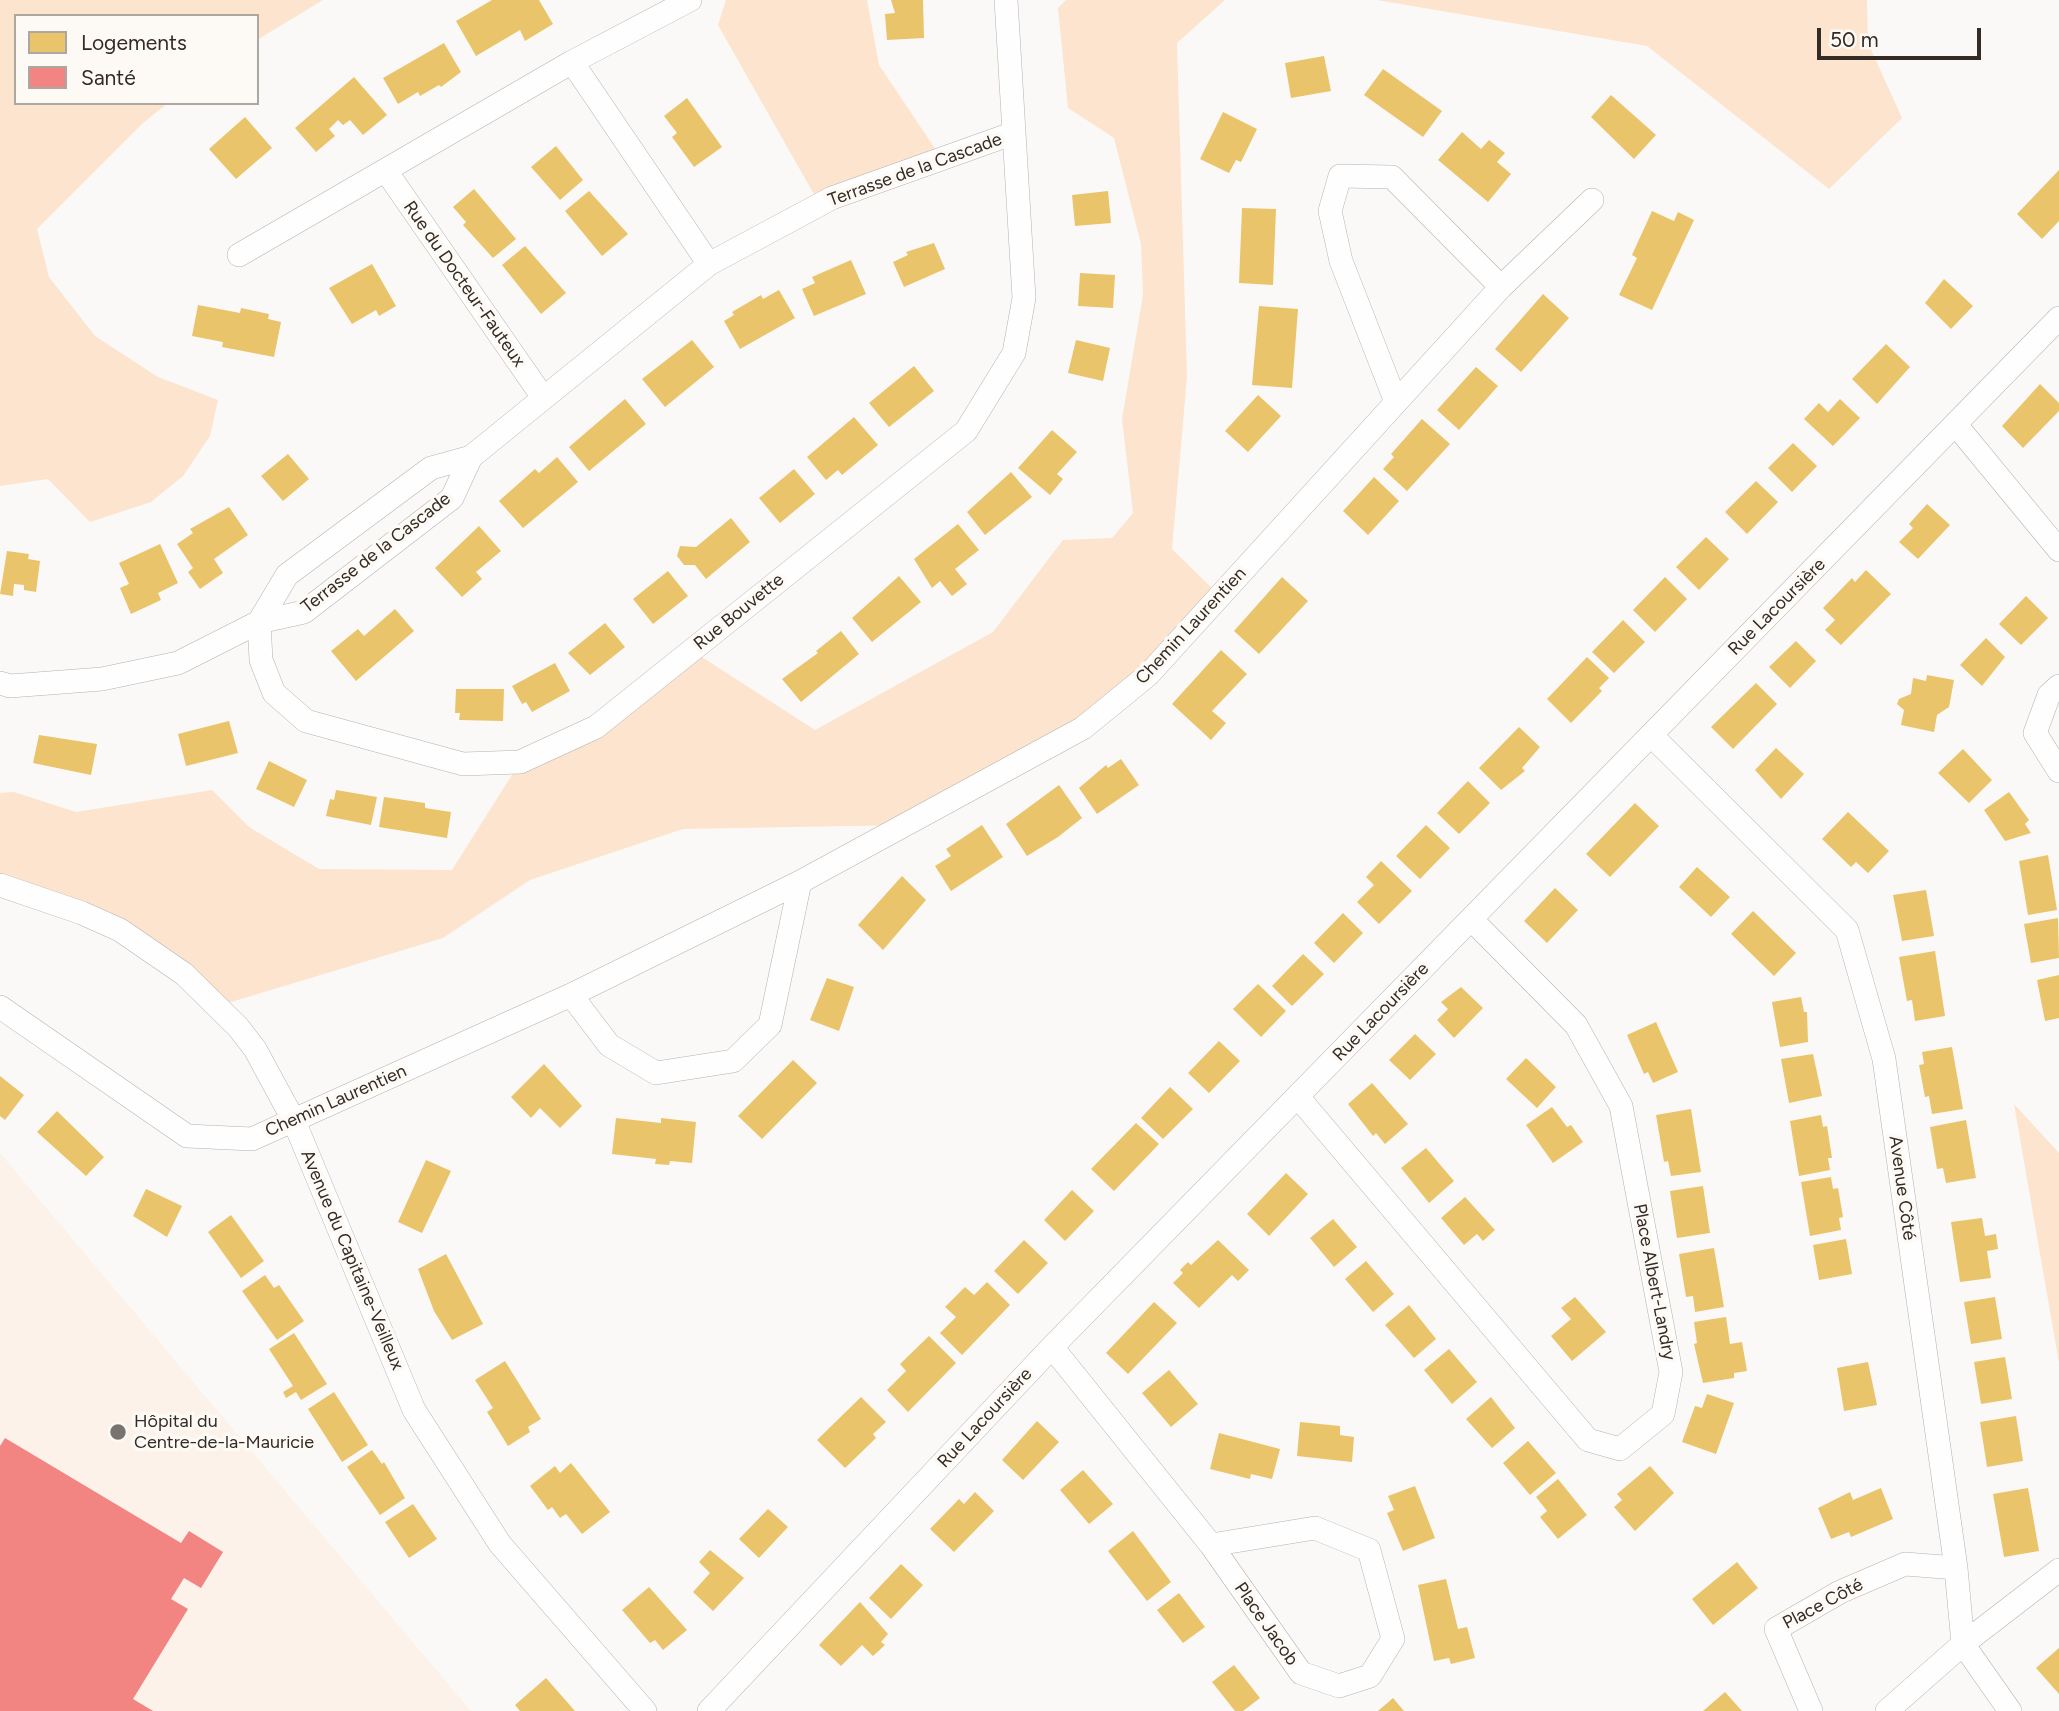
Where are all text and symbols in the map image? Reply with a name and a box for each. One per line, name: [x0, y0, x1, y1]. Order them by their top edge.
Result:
legend: [14, 14, 259, 105]
scale bar: [1821, 14, 1986, 58]
text: 50 m: [1830, 27, 1879, 52]
text: Logements: [81, 30, 187, 55]
text: Santé: [81, 65, 136, 90]
street label: Terrasse de la Cascade: [825, 129, 1005, 211]
street label: Rue du Docteur-Fauteux: [399, 197, 529, 371]
street label: Terrasse de la Cascade: [297, 488, 455, 618]
street label: Rue Lacoursière: [1724, 554, 1830, 660]
street label: Chemin Laurentien: [1131, 563, 1251, 689]
street label: Rue Bouvette: [690, 569, 788, 655]
street label: Rue Lacoursière: [1329, 958, 1433, 1066]
street label: Chemin Laurentien: [262, 1060, 410, 1142]
street label: Avenue Côté: [1884, 1134, 1920, 1242]
street label: Avenue du Capitaine-Veilleux: [296, 1147, 408, 1373]
street label: Place Albert-Landry: [1628, 1202, 1680, 1362]
street label: Rue Lacoursière: [933, 1364, 1037, 1472]
place label: Hôpital du Centre-de-la-Mauricie: [134, 1411, 314, 1454]
marker: Hôpital du Centre-de-la-Mauricie: [108, 1422, 128, 1442]
street label: Place Côté: [1779, 1574, 1867, 1634]
street label: Place Jacob: [1229, 1578, 1303, 1670]

